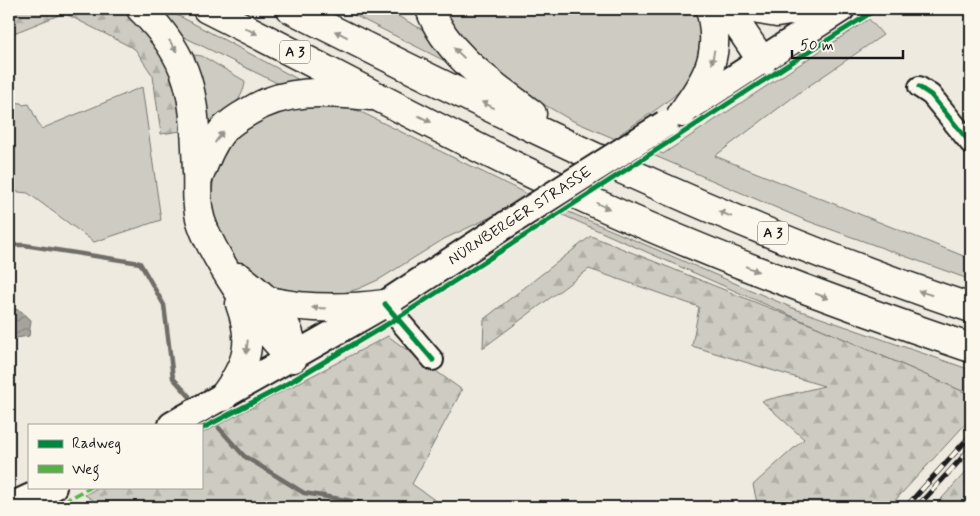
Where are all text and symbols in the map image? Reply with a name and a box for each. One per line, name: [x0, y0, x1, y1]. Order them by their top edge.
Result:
one-way arrow: [244, 27, 258, 35]
scale bar: [792, 28, 904, 60]
one-way arrow: [334, 30, 348, 38]
text: 50 m: [800, 36, 834, 56]
one-way arrow: [168, 39, 177, 53]
road number: A 3: [280, 41, 310, 64]
one-way arrow: [453, 47, 465, 59]
one-way arrow: [708, 49, 716, 65]
one-way arrow: [480, 101, 495, 109]
one-way arrow: [418, 115, 432, 123]
one-way arrow: [214, 130, 224, 144]
street label: NÜRNBERGER STRASSE: [444, 162, 596, 270]
one-way arrow: [596, 202, 610, 210]
one-way arrow: [718, 209, 732, 217]
road number: A 3: [758, 222, 788, 244]
one-way arrow: [745, 265, 760, 273]
one-way arrow: [917, 289, 932, 297]
one-way arrow: [815, 293, 830, 300]
one-way arrow: [311, 303, 327, 311]
one-way arrow: [243, 340, 251, 356]
legend: [28, 424, 202, 488]
text: Radweg: [72, 434, 121, 454]
text: Weg: [72, 460, 99, 481]

